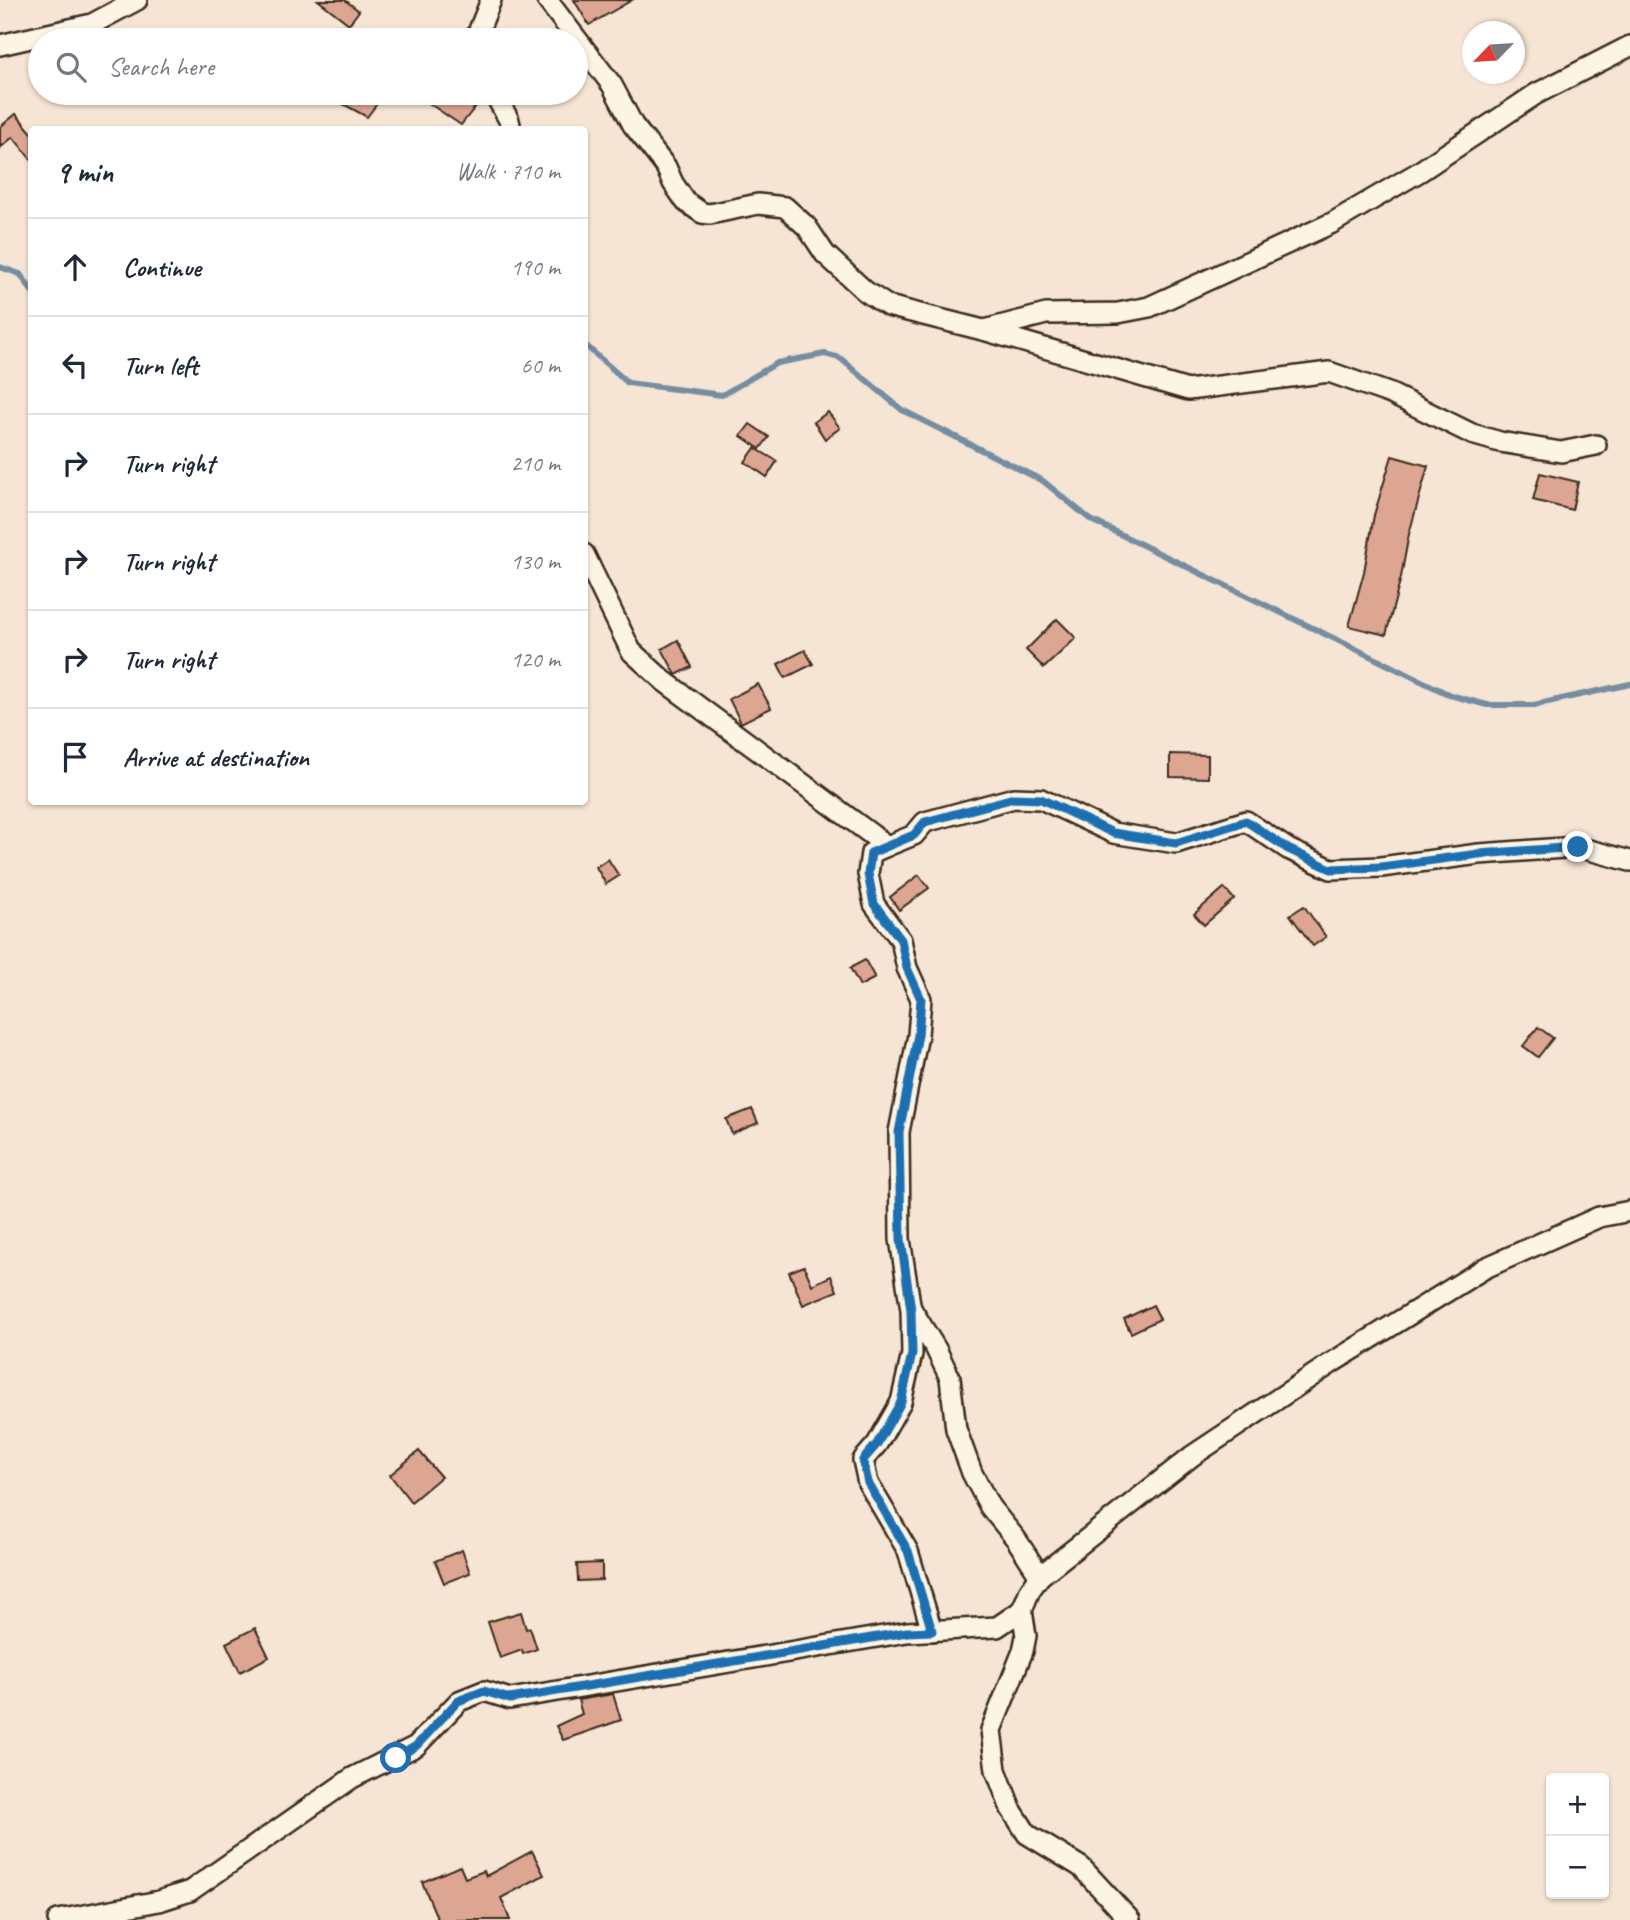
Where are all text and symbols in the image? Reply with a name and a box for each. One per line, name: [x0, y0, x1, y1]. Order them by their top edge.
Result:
north arrow: [1462, 21, 1525, 84]
search box: [28, 28, 588, 105]
icon: search: [52, 48, 90, 86]
text: Search here: [108, 50, 214, 83]
text: 9 min: [56, 153, 113, 191]
text: Walk · 710 m: [456, 157, 560, 186]
icon: ahead: [56, 248, 94, 286]
text: Continue: [123, 251, 201, 284]
text: 190 m: [511, 253, 560, 282]
icon: left: [56, 346, 94, 384]
text: Turn left: [123, 349, 198, 382]
text: 60 m: [521, 351, 560, 380]
icon: right: [56, 444, 94, 482]
text: Turn right: [123, 447, 214, 480]
text: 210 m: [511, 449, 560, 478]
icon: right: [56, 542, 94, 580]
text: Turn right: [123, 545, 214, 578]
text: 130 m: [511, 547, 560, 576]
icon: right: [56, 640, 94, 678]
text: Turn right: [123, 643, 214, 676]
text: 120 m: [511, 645, 560, 674]
icon: arrive: [56, 738, 94, 776]
text: Arrive at destination: [123, 741, 309, 774]
route end: [1562, 831, 1593, 862]
route start: [380, 1742, 411, 1773]
map controls: [1546, 1773, 1609, 1899]
button: +: [1546, 1773, 1609, 1836]
button: −: [1546, 1836, 1609, 1899]

